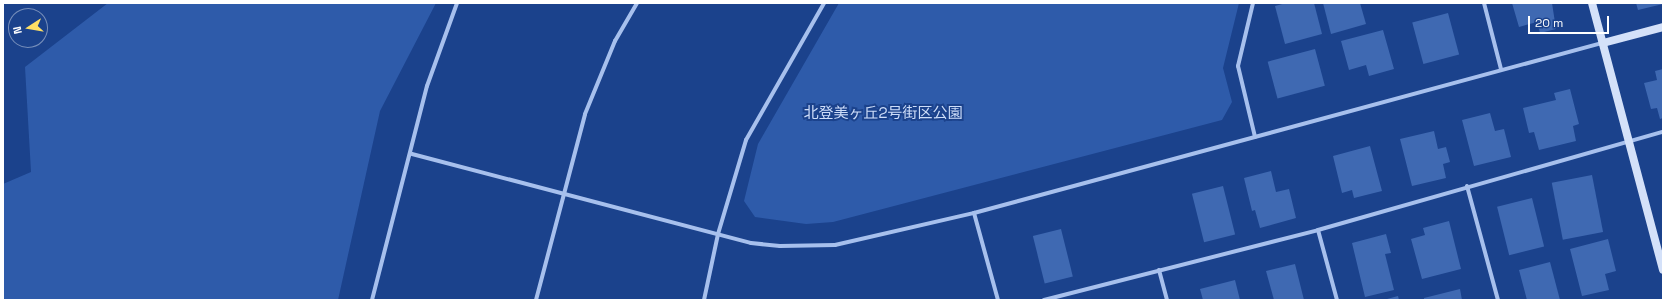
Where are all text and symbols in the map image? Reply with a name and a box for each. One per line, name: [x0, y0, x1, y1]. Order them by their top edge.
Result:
north arrow: [8, 8, 48, 48]
scale bar: [1530, 8, 1611, 34]
text: 20 m: [1535, 15, 1563, 31]
text: N: [10, 25, 25, 35]
park label: 北登美ヶ丘2号街区公園: [803, 104, 963, 122]

